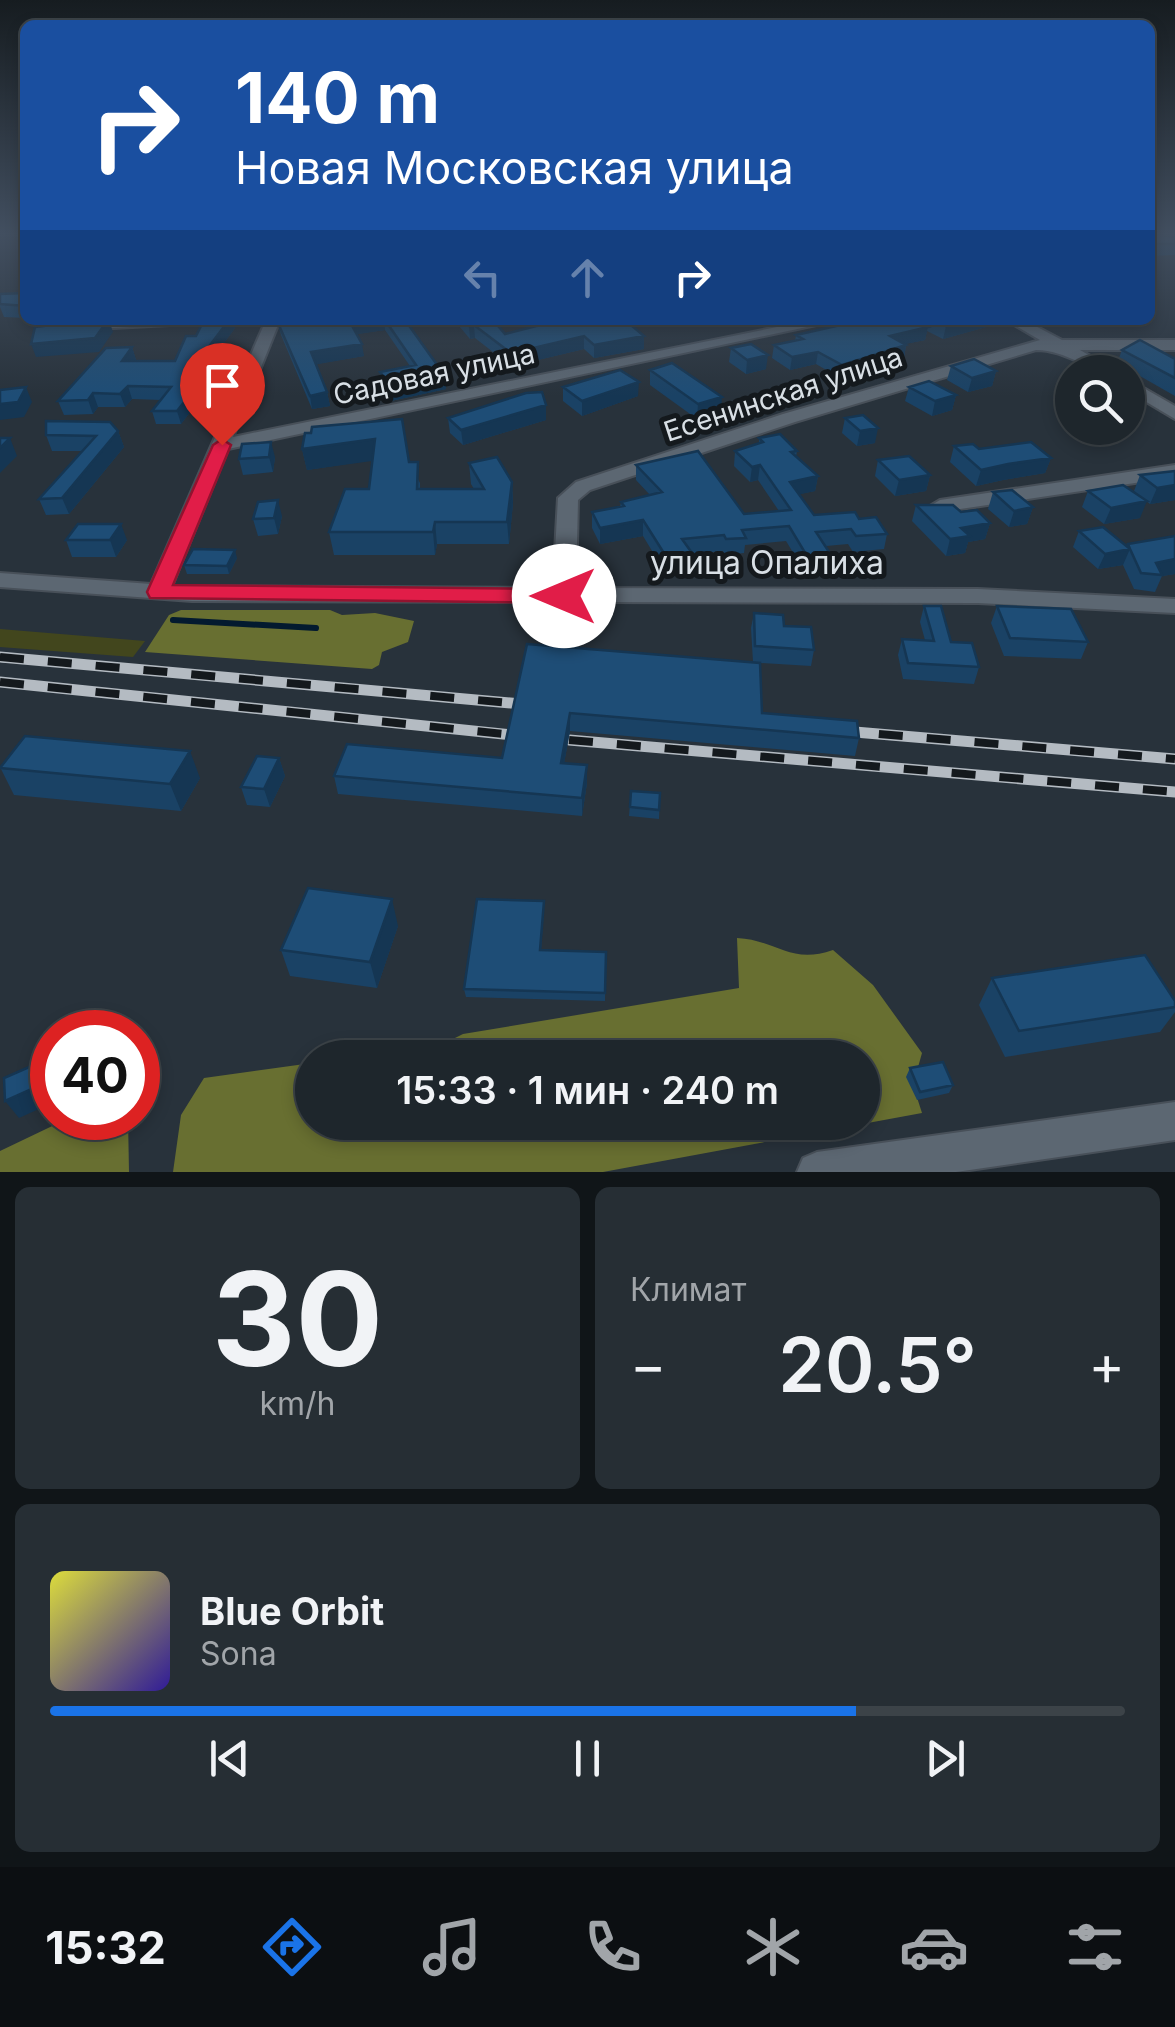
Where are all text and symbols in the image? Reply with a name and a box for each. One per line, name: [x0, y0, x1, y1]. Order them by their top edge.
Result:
text: 140 m: [235, 55, 440, 140]
icon: right: [70, 60, 200, 190]
text: Новая Московская улица: [235, 140, 794, 195]
icon: left: [455, 250, 510, 305]
icon: ahead: [560, 250, 615, 305]
icon: right: [665, 250, 720, 305]
street label: Садовая улица: [330, 336, 538, 412]
street label: Есенинская улица: [659, 339, 907, 449]
pin: [180, 343, 265, 446]
map controls: [1055, 355, 1145, 445]
button: search: [1055, 355, 1145, 445]
icon: arrive: [195, 358, 250, 413]
street label: улица Опалиха: [650, 543, 884, 582]
position arrow: [512, 544, 616, 648]
speed limit sign: 40: [30, 1010, 160, 1140]
text: 15:33 · 1 мин · 240 m: [396, 1067, 779, 1113]
text: 30: [212, 1240, 383, 1397]
text: Климат: [630, 1270, 746, 1309]
text: 20.5°: [778, 1319, 977, 1410]
text: −: [630, 1332, 666, 1398]
text: +: [1089, 1332, 1125, 1398]
text: km/h: [259, 1384, 336, 1423]
text: Blue Orbit: [200, 1588, 384, 1634]
text: Sona: [200, 1634, 277, 1673]
icon: previous: [202, 1731, 257, 1786]
icon: pause: [560, 1731, 615, 1786]
icon: next: [918, 1731, 973, 1786]
icon: directions: [257, 1912, 327, 1982]
icon: music: [417, 1912, 487, 1982]
icon: phone: [578, 1912, 648, 1982]
icon: climate: [738, 1912, 808, 1982]
icon: car: [899, 1912, 969, 1982]
icon: filters: [1060, 1912, 1130, 1982]
text: 15:32: [45, 1920, 166, 1975]

